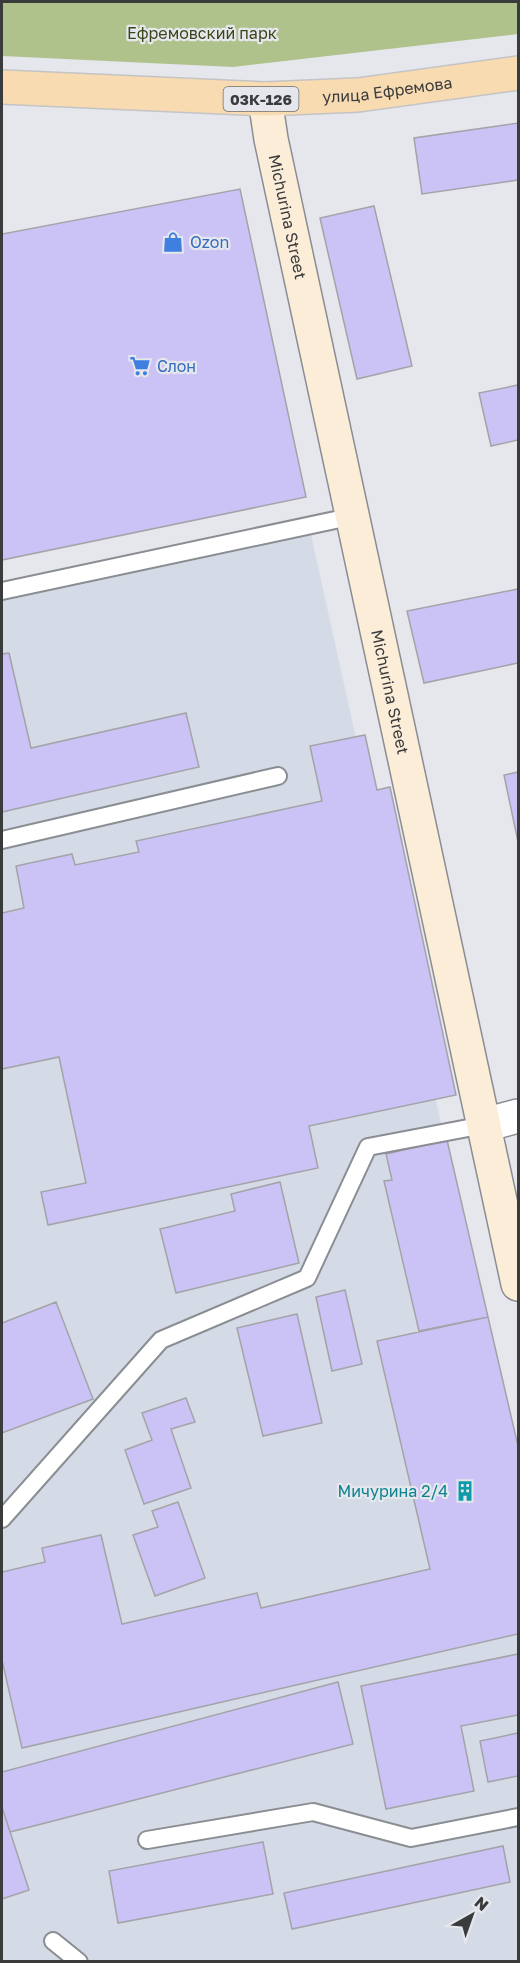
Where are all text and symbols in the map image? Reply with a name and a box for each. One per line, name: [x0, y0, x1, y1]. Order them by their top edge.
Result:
park label: Ефремовский парк: [127, 23, 277, 43]
street label: улица Ефремова: [322, 72, 453, 107]
road number: 03К-126: [224, 87, 298, 111]
street label: Michurina Street: [265, 152, 311, 281]
shop icon: Ozon: [161, 230, 185, 254]
place label: Ozon: [190, 232, 229, 252]
supermarket icon: Слон: [128, 354, 152, 378]
place label: Слон: [157, 356, 196, 376]
street label: Michurina Street: [367, 628, 413, 756]
building icon: Мичурина 2/4: [453, 1479, 477, 1503]
place label: Мичурина 2/4: [338, 1481, 448, 1501]
north arrow: [442, 1885, 502, 1945]
text: N: [471, 1892, 493, 1915]

